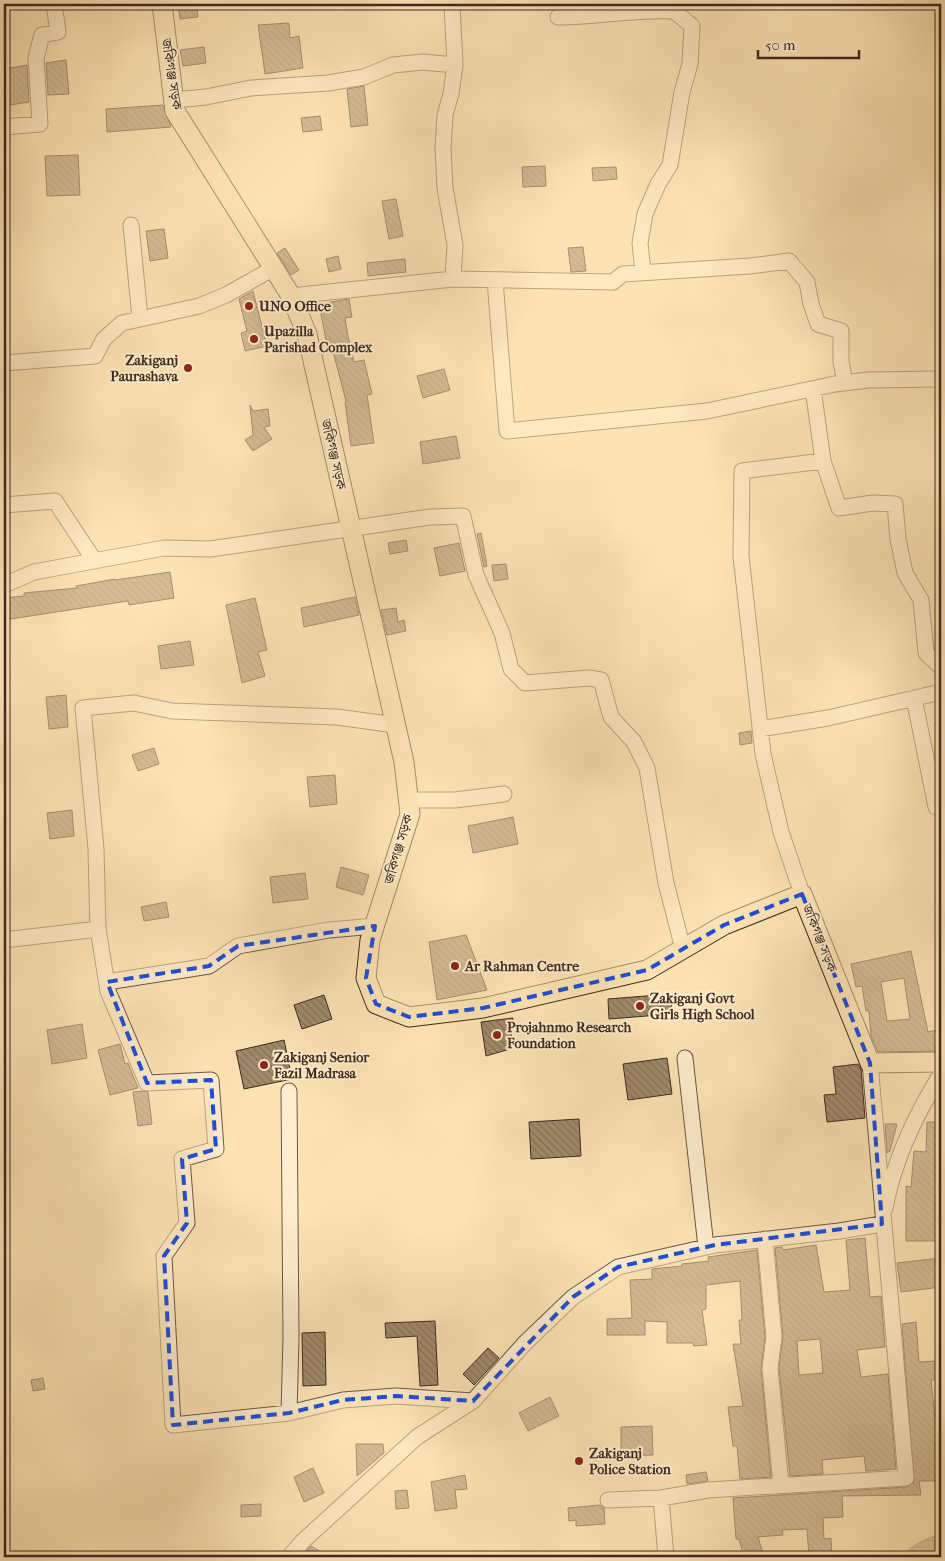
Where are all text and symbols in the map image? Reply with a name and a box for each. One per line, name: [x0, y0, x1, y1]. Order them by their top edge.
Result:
scale bar: [758, 28, 859, 60]
street label: জকিগঞ্জ সড়ক: [157, 36, 186, 112]
text: 50 m: [765, 36, 796, 54]
place label: UNO Office: [258, 298, 331, 315]
marker: UNO Office: [243, 300, 255, 312]
place label: Upazilla Parishad Complex: [263, 323, 373, 356]
marker: Upazilla Parishad Complex: [248, 333, 260, 345]
place label: Zakiganj Paurashava: [110, 352, 179, 385]
marker: Zakiganj Paurashava: [182, 362, 194, 374]
street label: জকিগঞ্জ সড়ক: [317, 416, 350, 492]
street label: জকিগঞ্জ সড়ক: [380, 811, 417, 887]
street label: জকিগঞ্জ সড়ক: [798, 901, 841, 976]
place label: Ar Rahman Centre: [464, 958, 579, 975]
marker: Ar Rahman Centre: [449, 960, 461, 972]
place label: Zakiganj Govt Girls High School: [650, 990, 755, 1023]
marker: Zakiganj Govt Girls High School: [634, 1000, 646, 1012]
place label: Projahnmo Research Foundation: [506, 1019, 633, 1052]
marker: Projahnmo Research Foundation: [491, 1029, 503, 1041]
place label: Zakiganj Senior Fazil Madrasa: [273, 1049, 370, 1082]
marker: Zakiganj Senior Fazil Madrasa: [258, 1059, 270, 1071]
place label: Zakiganj Police Station: [589, 1445, 672, 1478]
marker: Zakiganj Police Station: [573, 1455, 585, 1467]

